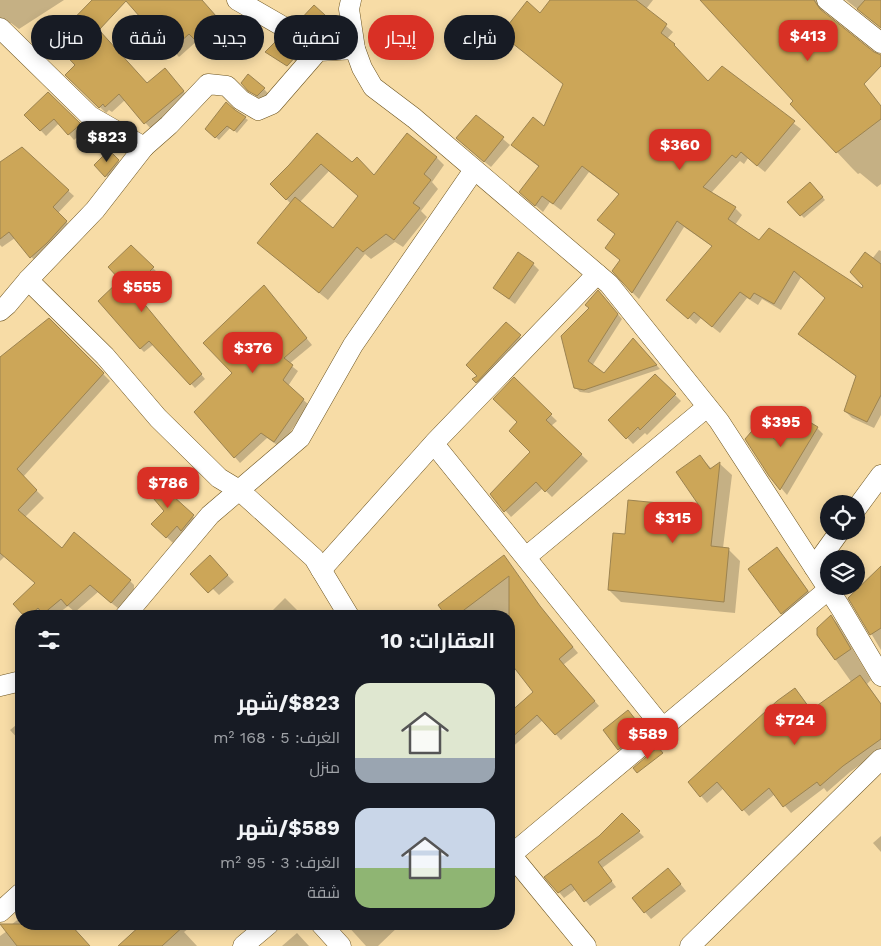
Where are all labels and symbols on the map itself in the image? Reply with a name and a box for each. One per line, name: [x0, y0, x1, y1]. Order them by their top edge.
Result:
pin: $413: [778, 20, 838, 62]
pin: $823: [77, 120, 137, 163]
pin: $360: [650, 128, 710, 171]
pin: $555: [112, 270, 172, 313]
pin: $376: [223, 332, 283, 374]
pin: $395: [751, 406, 811, 448]
pin: $786: [138, 466, 198, 509]
pin: $315: [643, 502, 703, 544]
pin: $724: [765, 704, 825, 746]
pin: $589: [618, 718, 678, 760]

